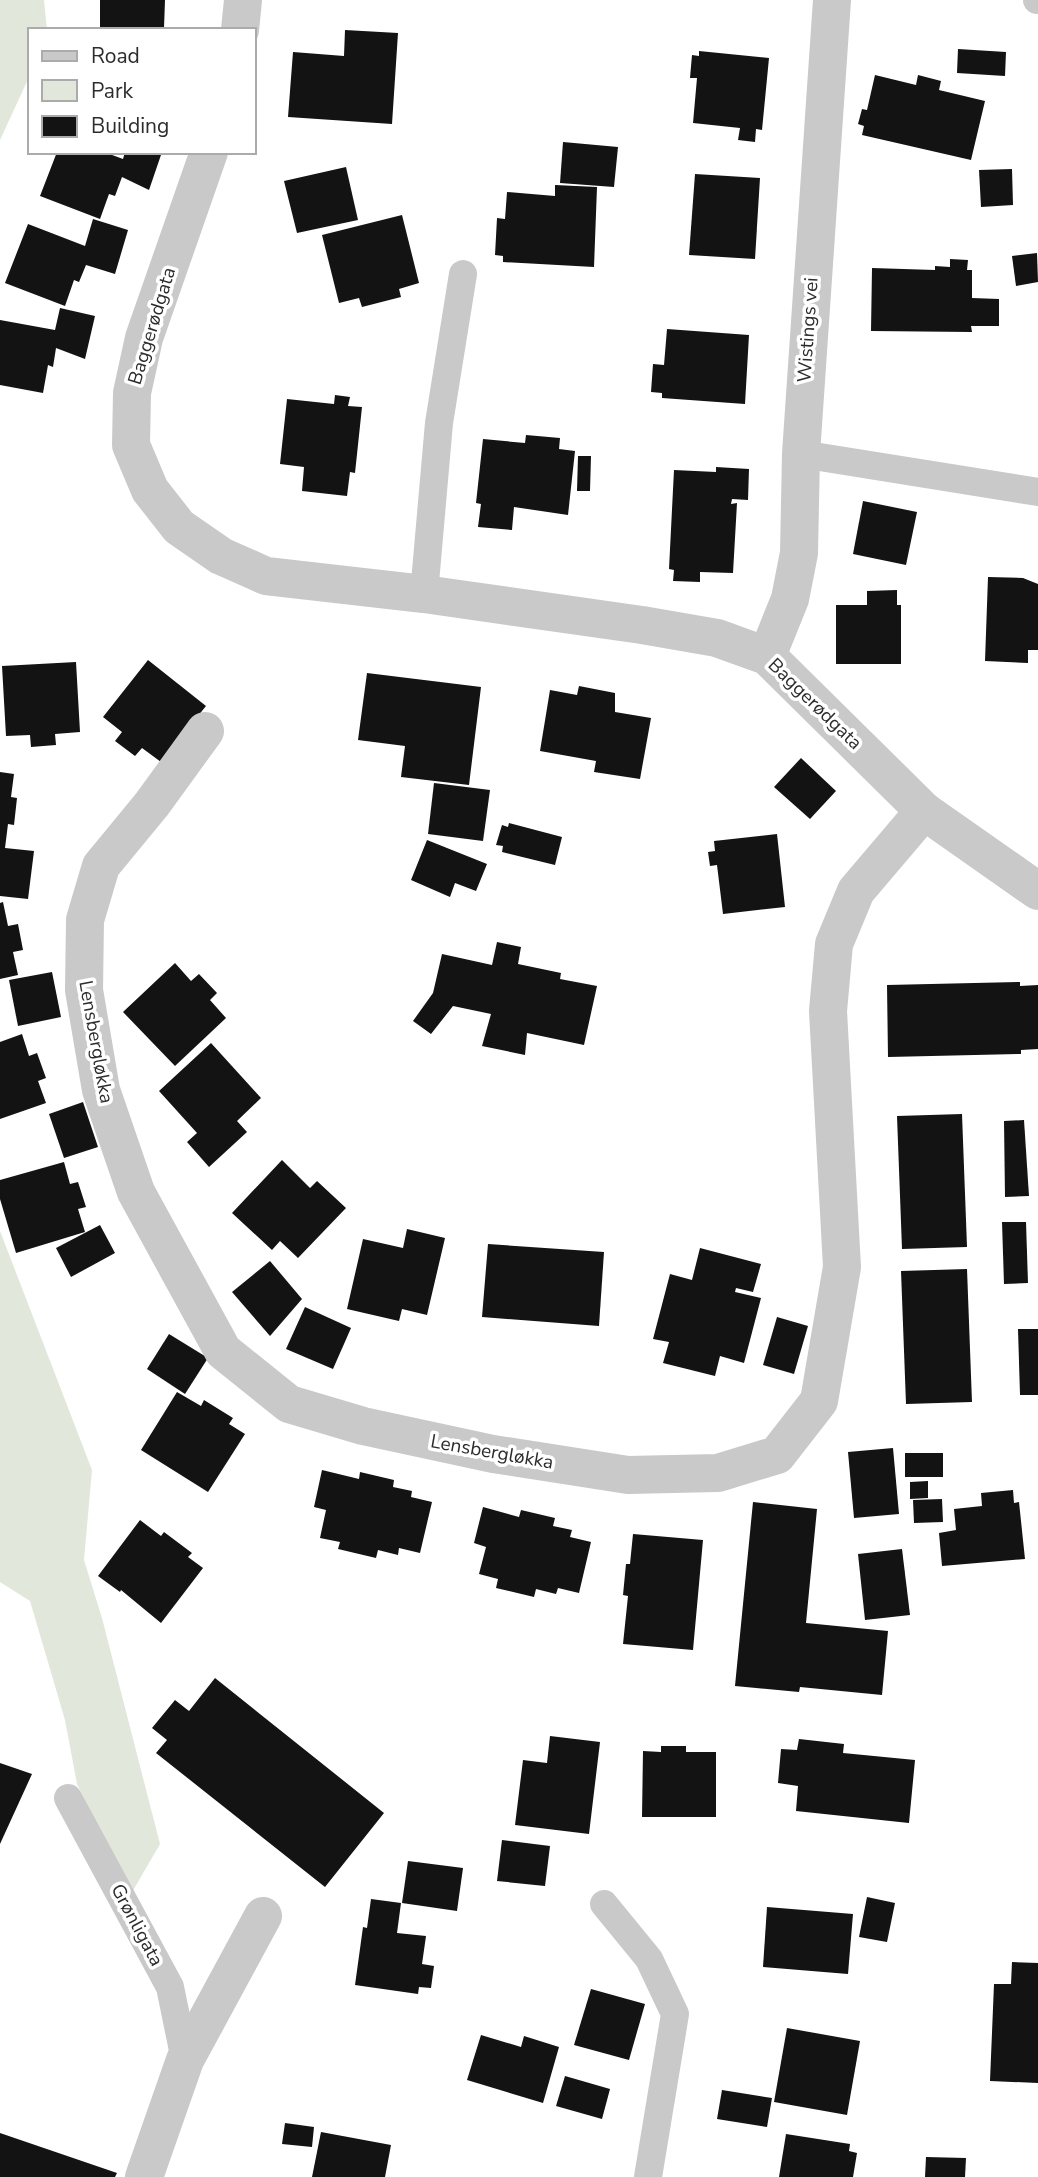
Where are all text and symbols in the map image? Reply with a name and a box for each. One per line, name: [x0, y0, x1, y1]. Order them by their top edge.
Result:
legend: [28, 28, 256, 154]
text: Road: [91, 42, 140, 70]
text: Park: [91, 77, 133, 105]
text: Building: [91, 112, 169, 140]
street label: Baggerødgata: [122, 264, 182, 388]
street label: Wistings vei: [791, 276, 825, 384]
street label: Baggerødgata: [762, 652, 868, 756]
street label: Lensbergløkka: [72, 979, 120, 1105]
street label: Lensbergløkka: [429, 1428, 555, 1476]
street label: Grønligata: [104, 1879, 170, 1971]

